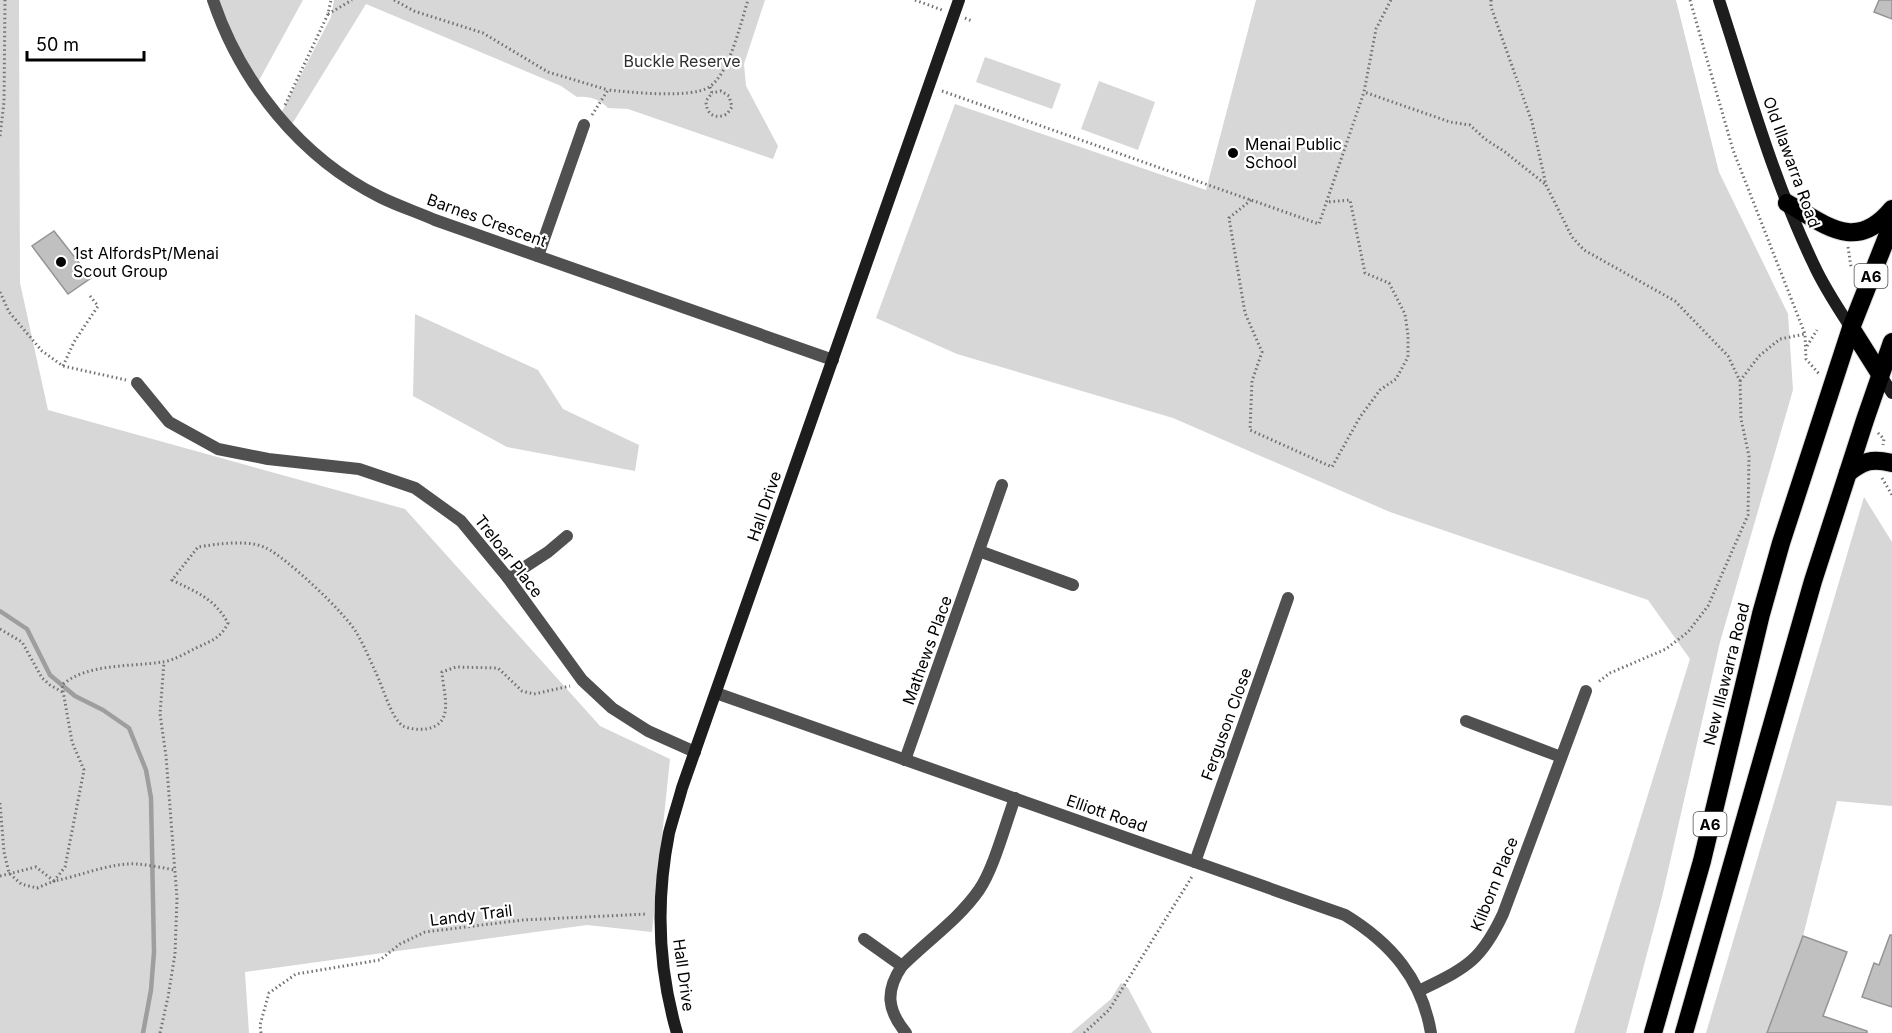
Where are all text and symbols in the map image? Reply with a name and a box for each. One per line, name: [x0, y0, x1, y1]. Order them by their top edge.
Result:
scale bar: [27, 24, 144, 62]
text: 50 m: [36, 34, 79, 55]
park label: Buckle Reserve: [624, 51, 741, 71]
street label: Old Illawarra Road: [1759, 94, 1825, 230]
place label: Menai Public School: [1245, 134, 1342, 172]
marker: Menai Public School: [1226, 146, 1240, 160]
street label: Barnes Crescent: [424, 189, 550, 251]
place label: 1st AlfordsPt/Menai Scout Group: [73, 243, 219, 281]
marker: 1st AlfordsPt/Menai Scout Group: [54, 255, 68, 269]
road number: A6: [1854, 264, 1888, 288]
street label: Hall Drive: [743, 468, 785, 544]
street label: Treloar Place: [471, 511, 547, 601]
street label: Mathews Place: [898, 593, 956, 707]
street label: New Illawarra Road: [1699, 601, 1753, 747]
street label: Ferguson Close: [1196, 665, 1256, 783]
street label: Elliott Road: [1064, 790, 1150, 836]
road number: A6: [1694, 812, 1726, 836]
street label: Kilborn Place: [1466, 834, 1522, 934]
street label: Landy Trail: [429, 900, 513, 930]
street label: Hall Drive: [669, 938, 699, 1012]

